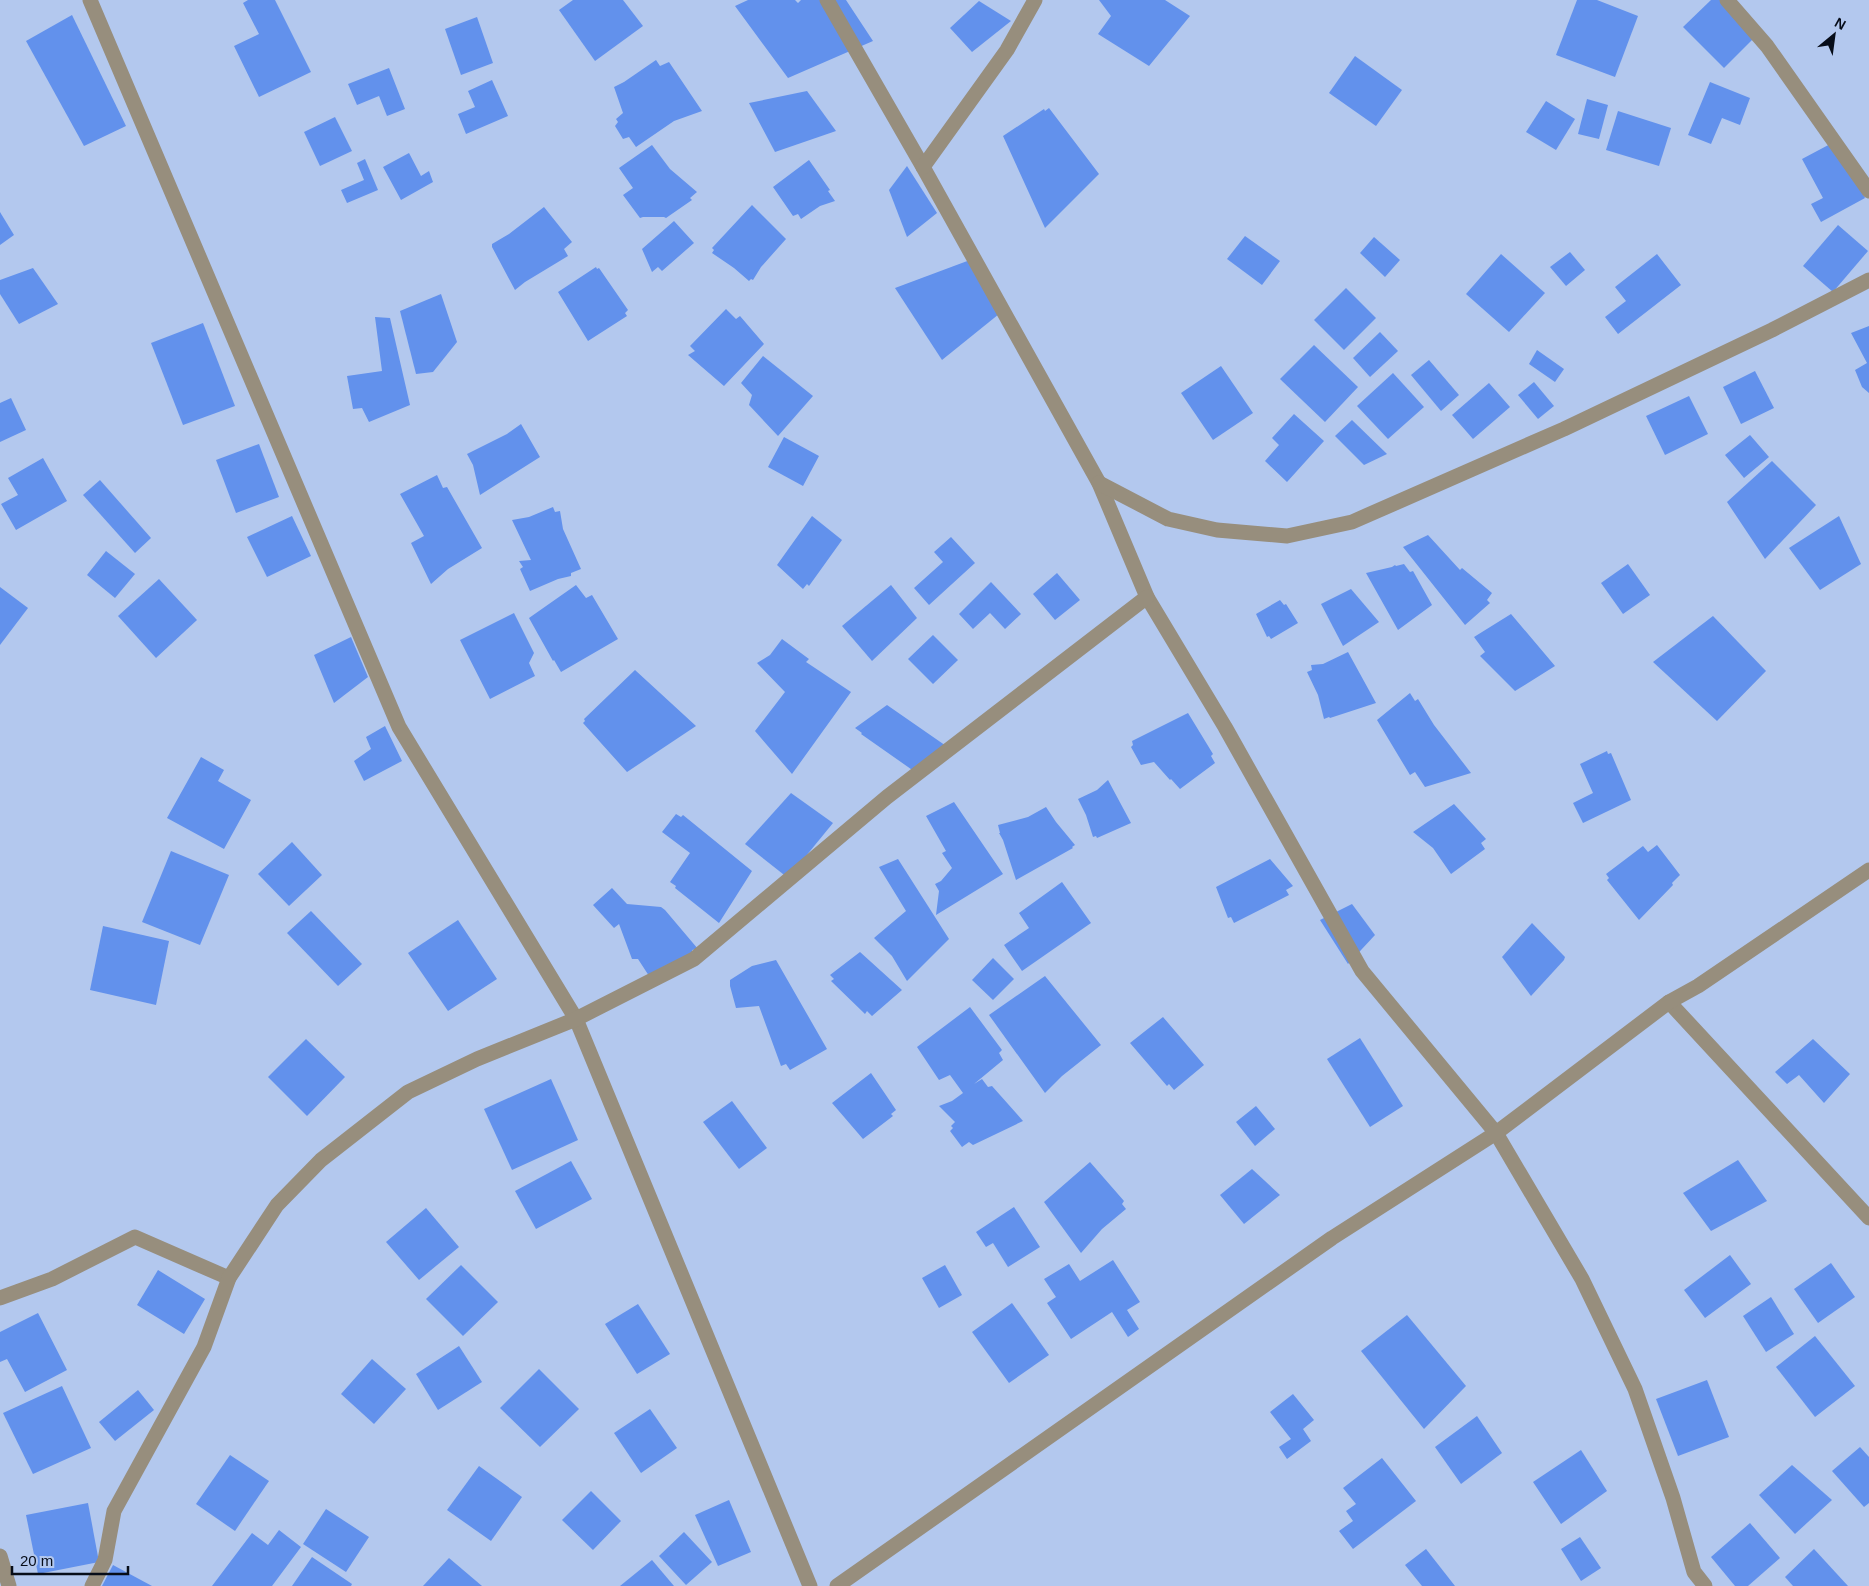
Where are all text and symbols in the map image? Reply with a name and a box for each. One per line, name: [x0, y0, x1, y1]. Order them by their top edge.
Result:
north arrow: [1809, 10, 1859, 60]
text: N: [1832, 14, 1849, 33]
scale bar: [12, 1544, 129, 1576]
text: 20 m: [20, 1552, 53, 1569]

